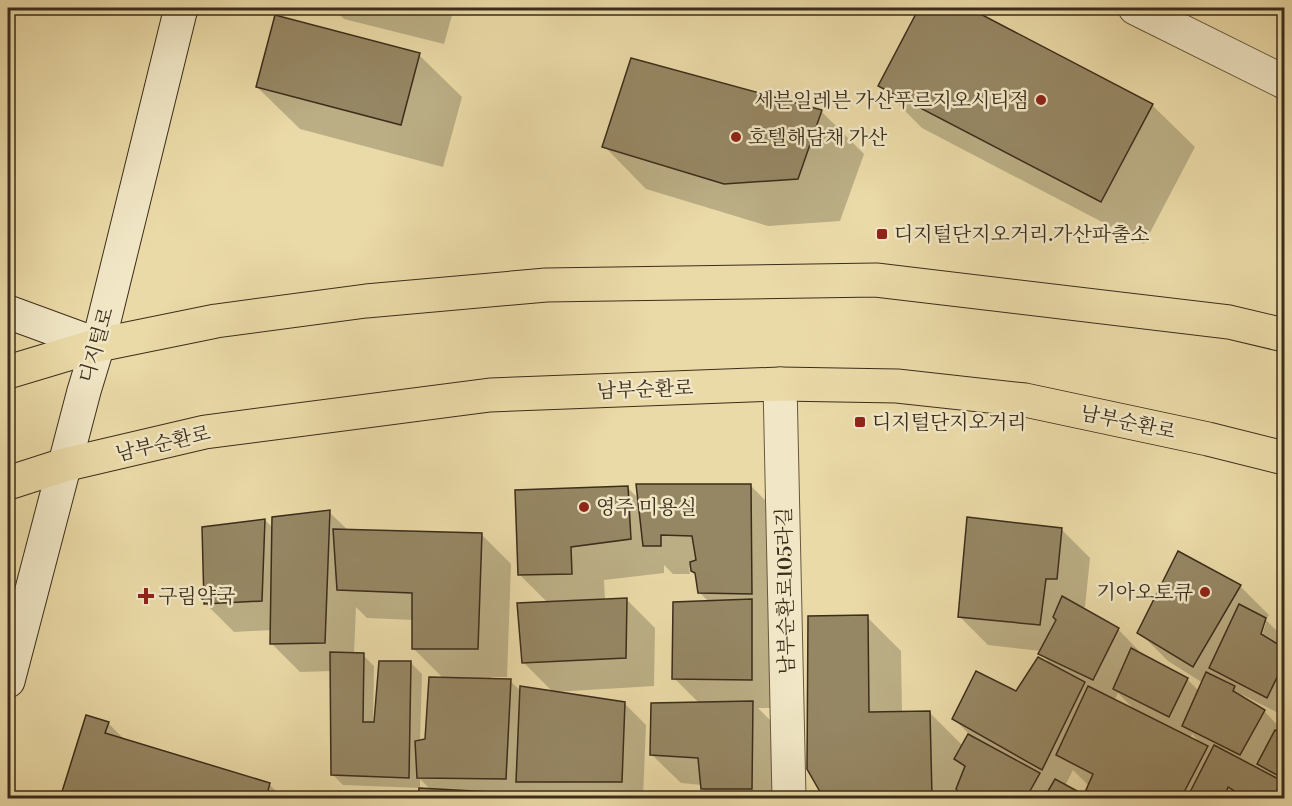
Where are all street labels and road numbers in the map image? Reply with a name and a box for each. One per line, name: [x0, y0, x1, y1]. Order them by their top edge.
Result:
street label: 디지털로: [75, 305, 120, 386]
street label: 남부순환로: [596, 376, 694, 405]
street label: 남부순환로: [1078, 401, 1178, 446]
street label: 남부순환로: [113, 421, 213, 468]
street label: 남부순환로105라길: [773, 507, 800, 675]

